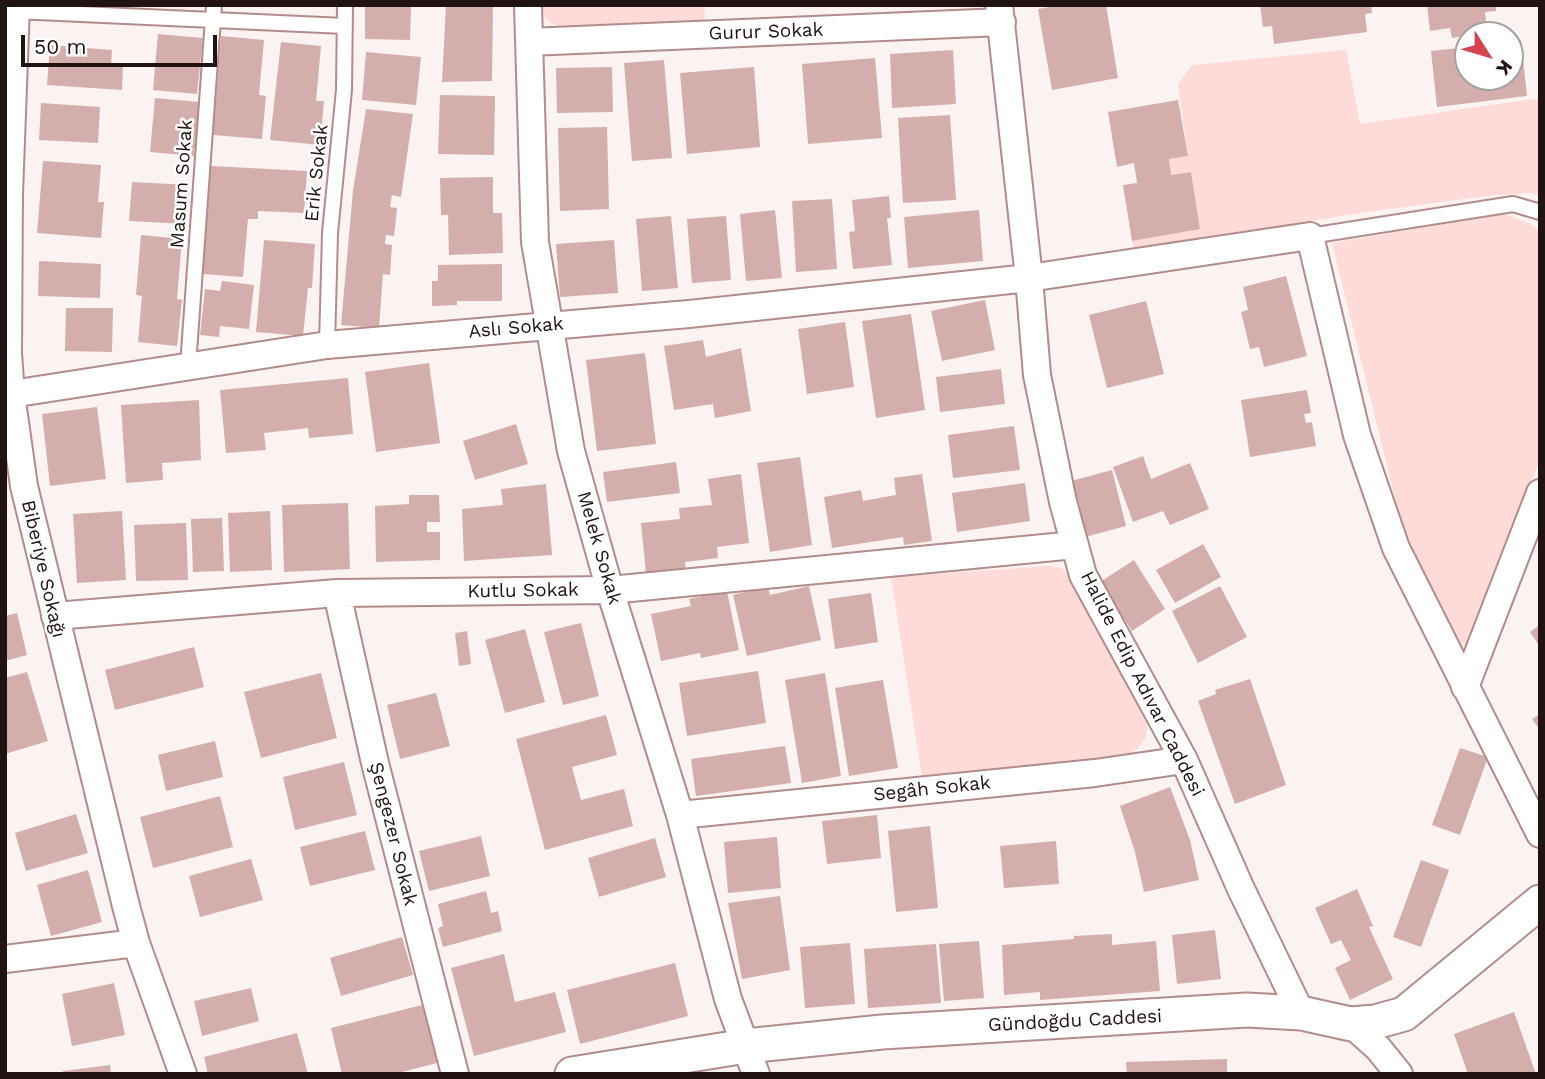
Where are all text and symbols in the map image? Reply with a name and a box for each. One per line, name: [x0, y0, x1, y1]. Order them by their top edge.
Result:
street label: Gurur Sokak: [708, 19, 824, 45]
scale bar: [24, 21, 220, 65]
north arrow: [1454, 21, 1524, 91]
text: 50 m: [34, 34, 86, 59]
text: K: [1491, 56, 1518, 80]
street label: Masum Sokak: [166, 119, 198, 249]
street label: Erik Sokak: [301, 123, 333, 223]
street label: Aslı Sokak: [467, 312, 565, 344]
street label: Melek Sokak: [572, 489, 626, 607]
street label: Biberiye Sokağı: [16, 498, 70, 640]
street label: Halide Edip Adıvar Caddesi: [1075, 568, 1209, 800]
street label: Kutlu Sokak: [467, 579, 579, 603]
street label: Şengezer Sokak: [364, 760, 422, 908]
street label: Segâh Sokak: [872, 771, 992, 807]
street label: Gündoğdu Caddesi: [987, 1005, 1163, 1037]

